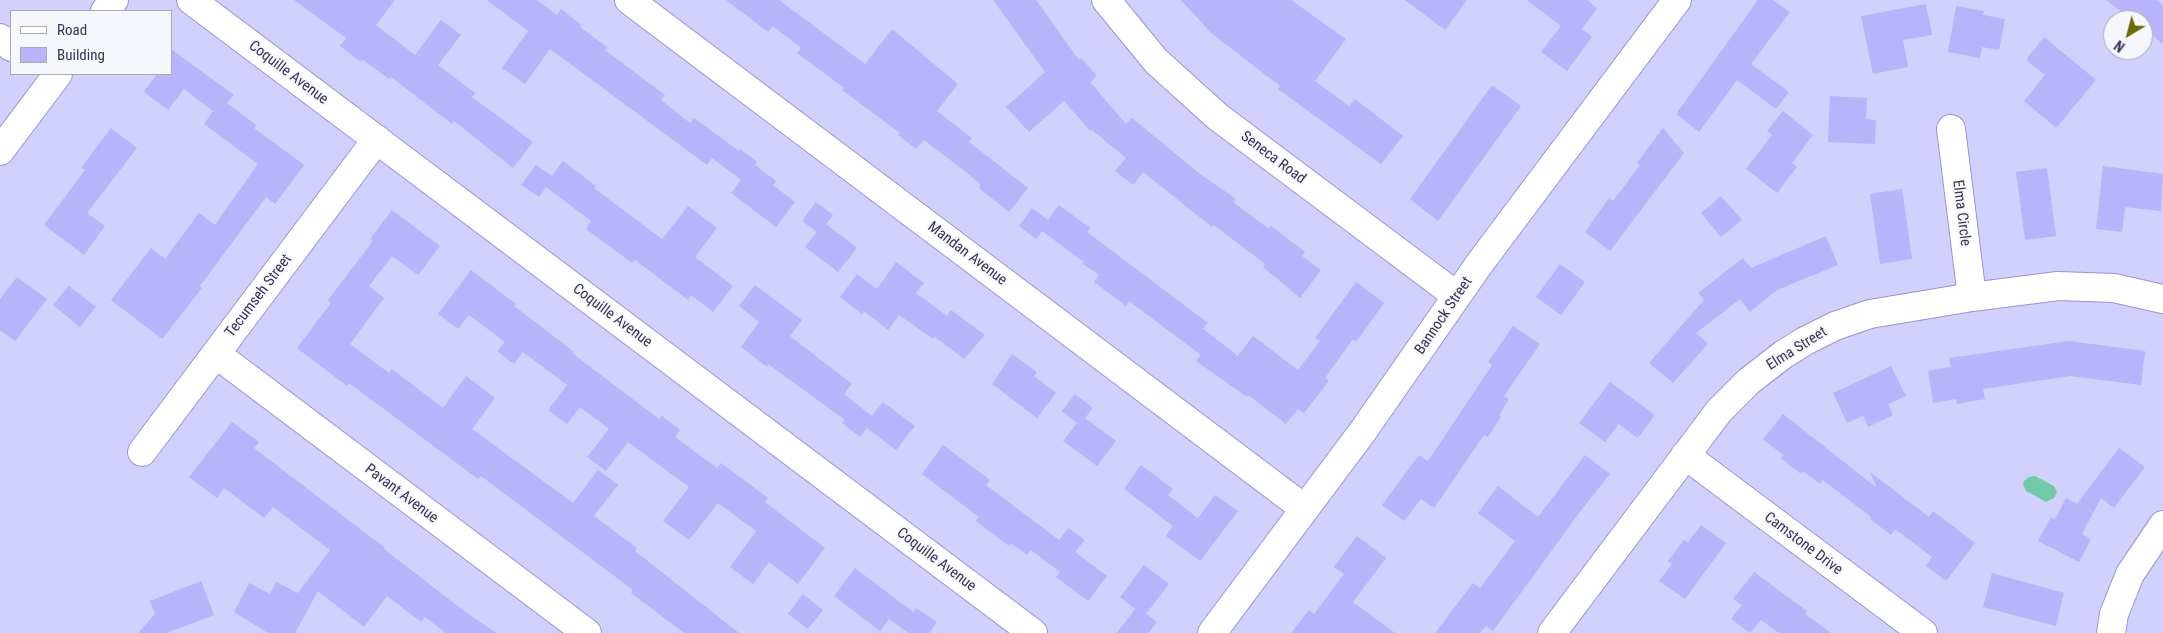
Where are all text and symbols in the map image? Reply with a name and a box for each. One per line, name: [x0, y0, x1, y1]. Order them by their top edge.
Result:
legend: [10, 10, 172, 75]
north arrow: [2103, 10, 2153, 60]
text: Road: [57, 21, 87, 39]
street label: Coquille Avenue: [245, 37, 331, 109]
text: N: [2111, 37, 2128, 55]
text: Building: [57, 46, 105, 64]
street label: Seneca Road: [1237, 128, 1309, 188]
street label: Elma Circle: [1948, 179, 1974, 247]
street label: Mandan Avenue: [924, 218, 1010, 290]
street label: Tecumseh Street: [222, 251, 296, 341]
street label: Bannock Street: [1411, 274, 1477, 358]
street label: Coquille Avenue: [569, 280, 655, 352]
street label: Elma Street: [1763, 323, 1831, 375]
street label: Pavant Avenue: [361, 461, 441, 527]
street label: Camstone Drive: [1760, 509, 1846, 579]
street label: Coquille Avenue: [893, 524, 979, 596]

